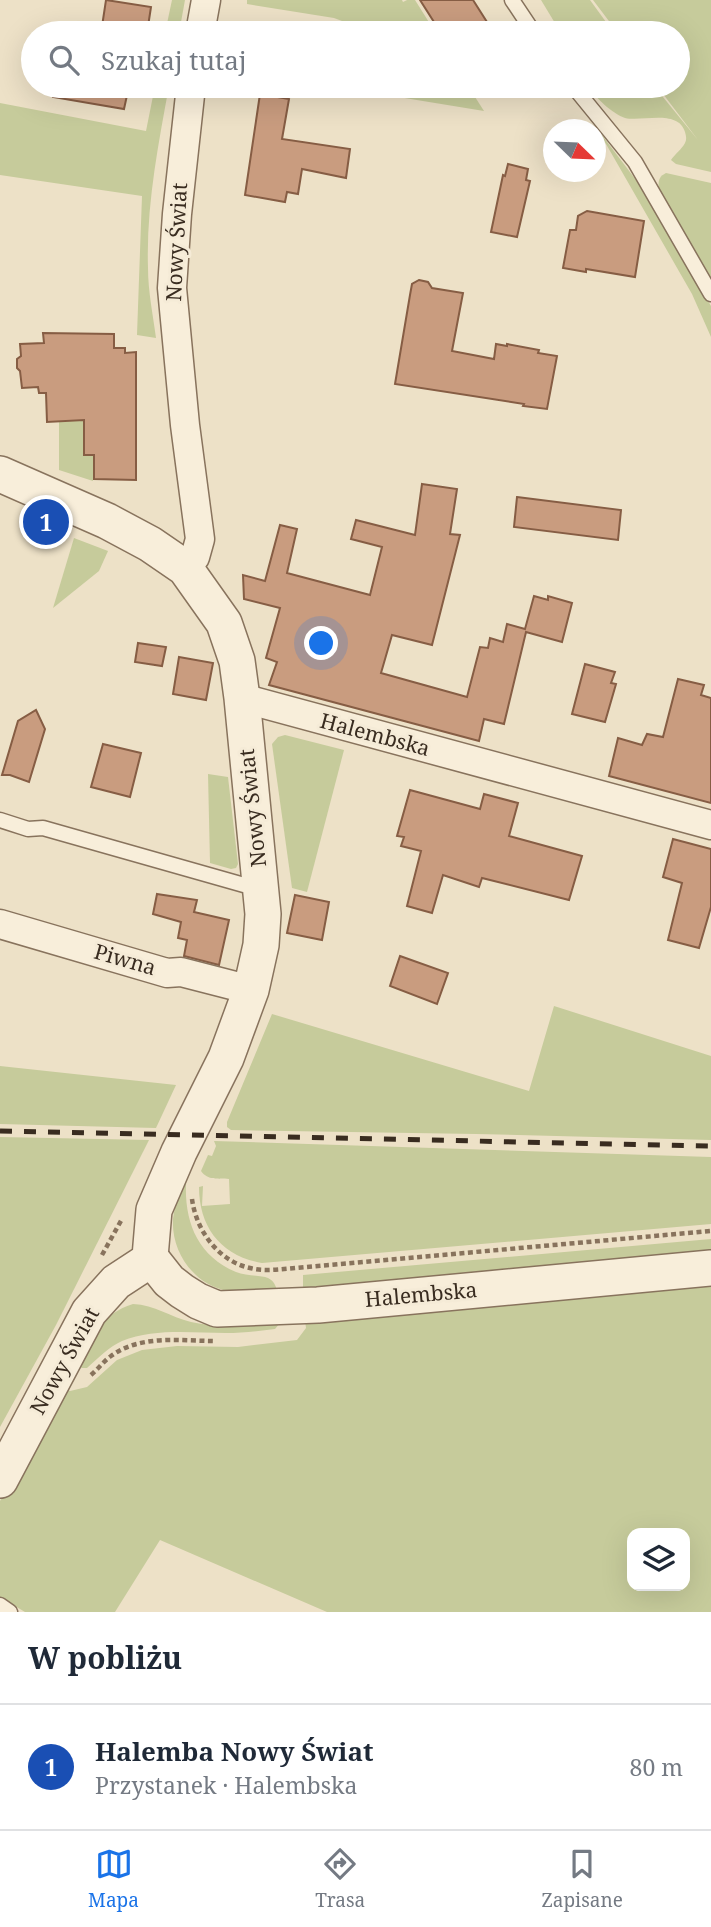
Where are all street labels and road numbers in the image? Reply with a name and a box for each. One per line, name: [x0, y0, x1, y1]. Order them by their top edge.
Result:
street label: Nowy Świat: [159, 182, 193, 302]
street label: Halembska: [317, 706, 433, 762]
street label: Nowy Świat: [232, 748, 272, 869]
street label: Piwna: [91, 937, 159, 981]
street label: Halembska: [364, 1275, 478, 1313]
street label: Nowy Świat: [23, 1302, 105, 1419]

